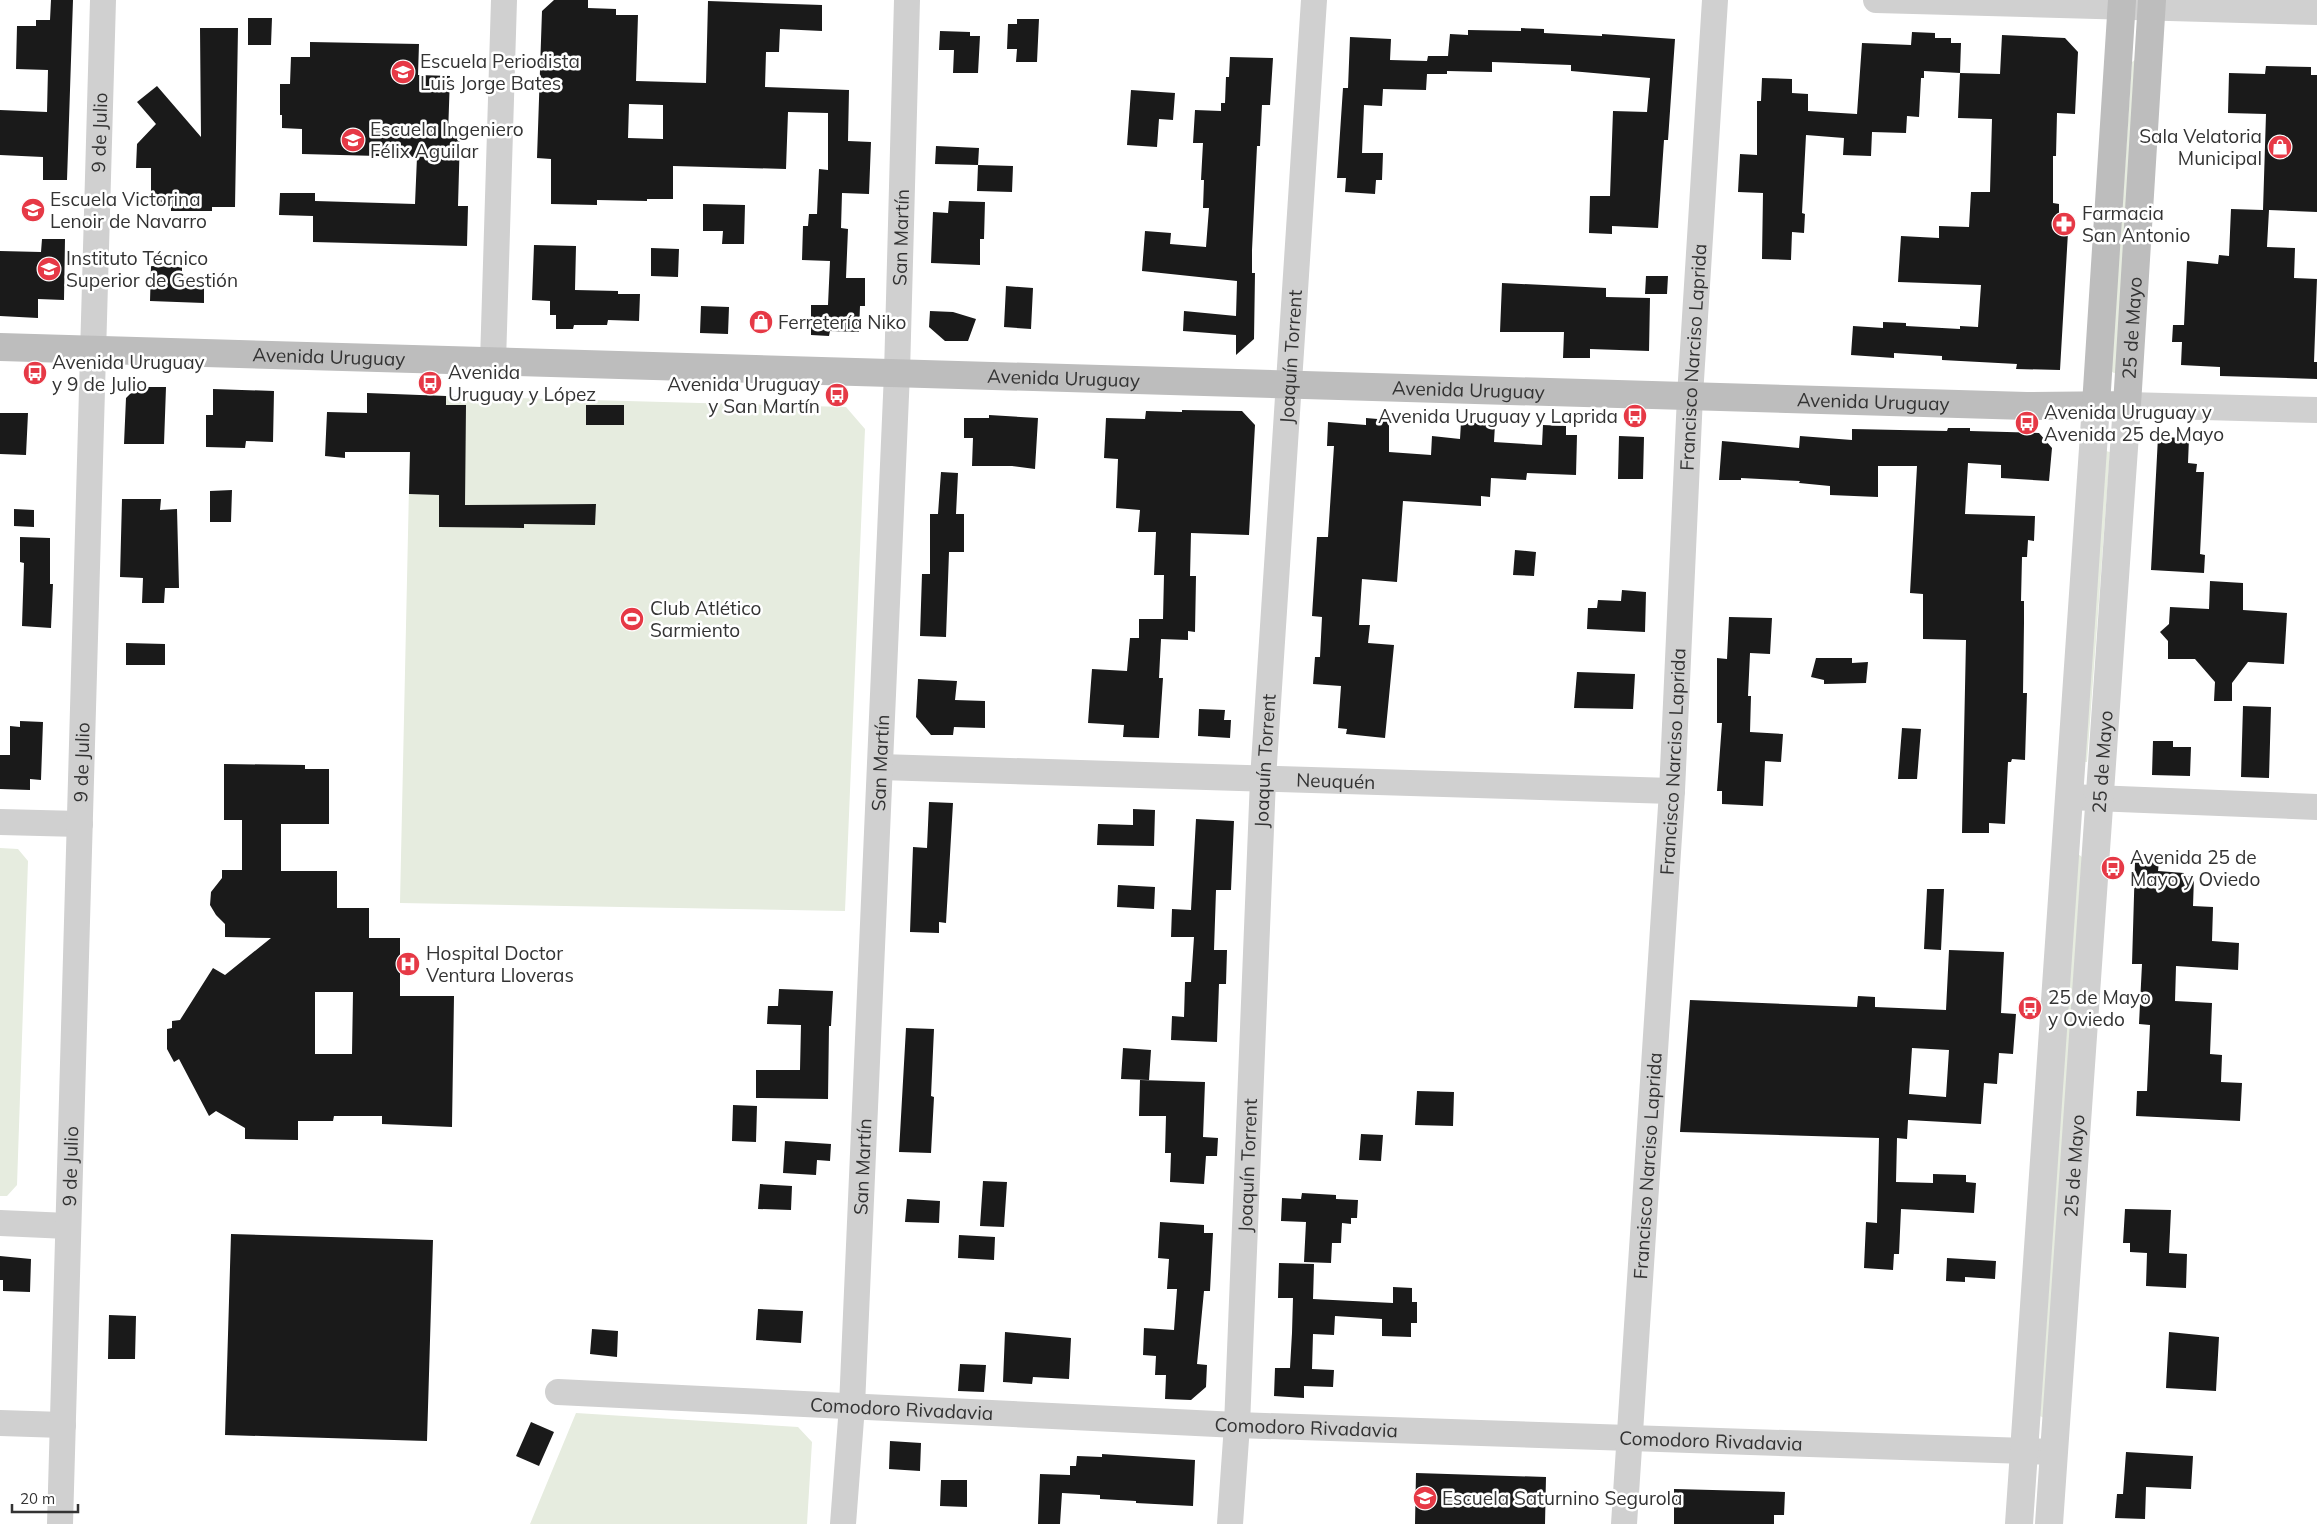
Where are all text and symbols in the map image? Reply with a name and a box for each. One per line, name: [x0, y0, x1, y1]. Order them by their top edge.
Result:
place label: Escuela Periodista Luis Jorge Bates: [420, 49, 580, 95]
school or university icon: Escuela Periodista Luis Jorge Bates: [390, 59, 416, 85]
street label: 9 de Julio: [86, 92, 112, 173]
place label: Escuela Ingeniero Félix Aguilar: [370, 117, 524, 163]
place label: Sala Velatoria Municipal: [2139, 124, 2262, 170]
school or university icon: Escuela Ingeniero Félix Aguilar: [340, 127, 366, 153]
shop icon: Sala Velatoria Municipal: [2267, 134, 2293, 160]
place label: Escuela Victorina Lenoir de Navarro: [50, 187, 207, 233]
street label: San Martín: [887, 189, 914, 286]
school or university icon: Escuela Victorina Lenoir de Navarro: [20, 197, 46, 223]
place label: Farmacia San Antonio: [2082, 201, 2190, 247]
pharmacy icon: Farmacia San Antonio: [2051, 211, 2077, 237]
street label: Francisco Narciso Laprida: [1675, 243, 1712, 471]
place label: Instituto Técnico Superior de Gestión: [66, 246, 238, 292]
school or university icon: Instituto Técnico Superior de Gestión: [36, 256, 62, 282]
street label: 25 de Mayo: [2117, 276, 2147, 380]
street label: Joaquín Torrent: [1274, 289, 1307, 424]
shop icon: Ferretería Niko: [748, 309, 774, 335]
place label: Ferretería Niko: [778, 310, 906, 334]
street label: Avenida Uruguay: [252, 342, 406, 371]
place label: Avenida Uruguay y 9 de Julio: [52, 350, 205, 396]
bus stop icon: Avenida Uruguay y 9 de Julio: [22, 360, 48, 386]
place label: Avenida Uruguay y López: [448, 360, 596, 406]
street label: Avenida Uruguay: [987, 364, 1140, 392]
bus stop icon: Avenida Uruguay y López: [417, 370, 443, 396]
place label: Avenida Uruguay y San Martín: [667, 372, 820, 418]
street label: Avenida Uruguay: [1392, 376, 1545, 404]
bus stop icon: Avenida Uruguay y San Martín: [824, 382, 850, 408]
street label: Avenida Uruguay: [1796, 387, 1950, 416]
place label: Avenida Uruguay y Avenida 25 de Mayo: [2044, 400, 2224, 446]
bus stop icon: Avenida Uruguay y Laprida: [1622, 403, 1648, 429]
place label: Avenida Uruguay y Laprida: [1378, 404, 1618, 428]
bus stop icon: Avenida Uruguay y Avenida 25 de Mayo: [2014, 410, 2040, 436]
place label: Club Atlético Sarmiento: [650, 596, 761, 642]
sports icon: Club Atlético Sarmiento: [619, 606, 645, 632]
street label: Francisco Narciso Laprida: [1655, 648, 1691, 876]
street label: Joaquín Torrent: [1249, 693, 1281, 828]
street label: 25 de Mayo: [2087, 710, 2118, 814]
street label: San Martín: [866, 714, 894, 812]
street label: 9 de Julio: [68, 722, 95, 803]
street label: Neuquén: [1296, 768, 1376, 794]
place label: Avenida 25 de Mayo y Oviedo: [2130, 845, 2260, 891]
bus stop icon: Avenida 25 de Mayo y Oviedo: [2100, 855, 2126, 881]
place label: Hospital Doctor Ventura Lloveras: [426, 941, 574, 987]
hospital icon: Hospital Doctor Ventura Lloveras: [395, 951, 421, 977]
place label: 25 de Mayo y Oviedo: [2048, 985, 2151, 1031]
bus stop icon: 25 de Mayo y Oviedo: [2017, 995, 2043, 1021]
street label: Francisco Narciso Laprida: [1628, 1052, 1667, 1280]
street label: Joaquín Torrent: [1233, 1098, 1262, 1233]
street label: 25 de Mayo: [2058, 1114, 2090, 1218]
street label: San Martín: [848, 1118, 877, 1215]
street label: 9 de Julio: [57, 1126, 83, 1207]
street label: Comodoro Rivadavia: [809, 1392, 994, 1425]
street label: Comodoro Rivadavia: [1214, 1412, 1398, 1442]
street label: Comodoro Rivadavia: [1619, 1426, 1803, 1456]
scale bar: [12, 1482, 79, 1514]
school or university icon: Escuela Saturnino Segurola: [1412, 1485, 1438, 1511]
place label: Escuela Saturnino Segurola: [1442, 1486, 1683, 1510]
text: 20 m: [20, 1489, 55, 1508]

